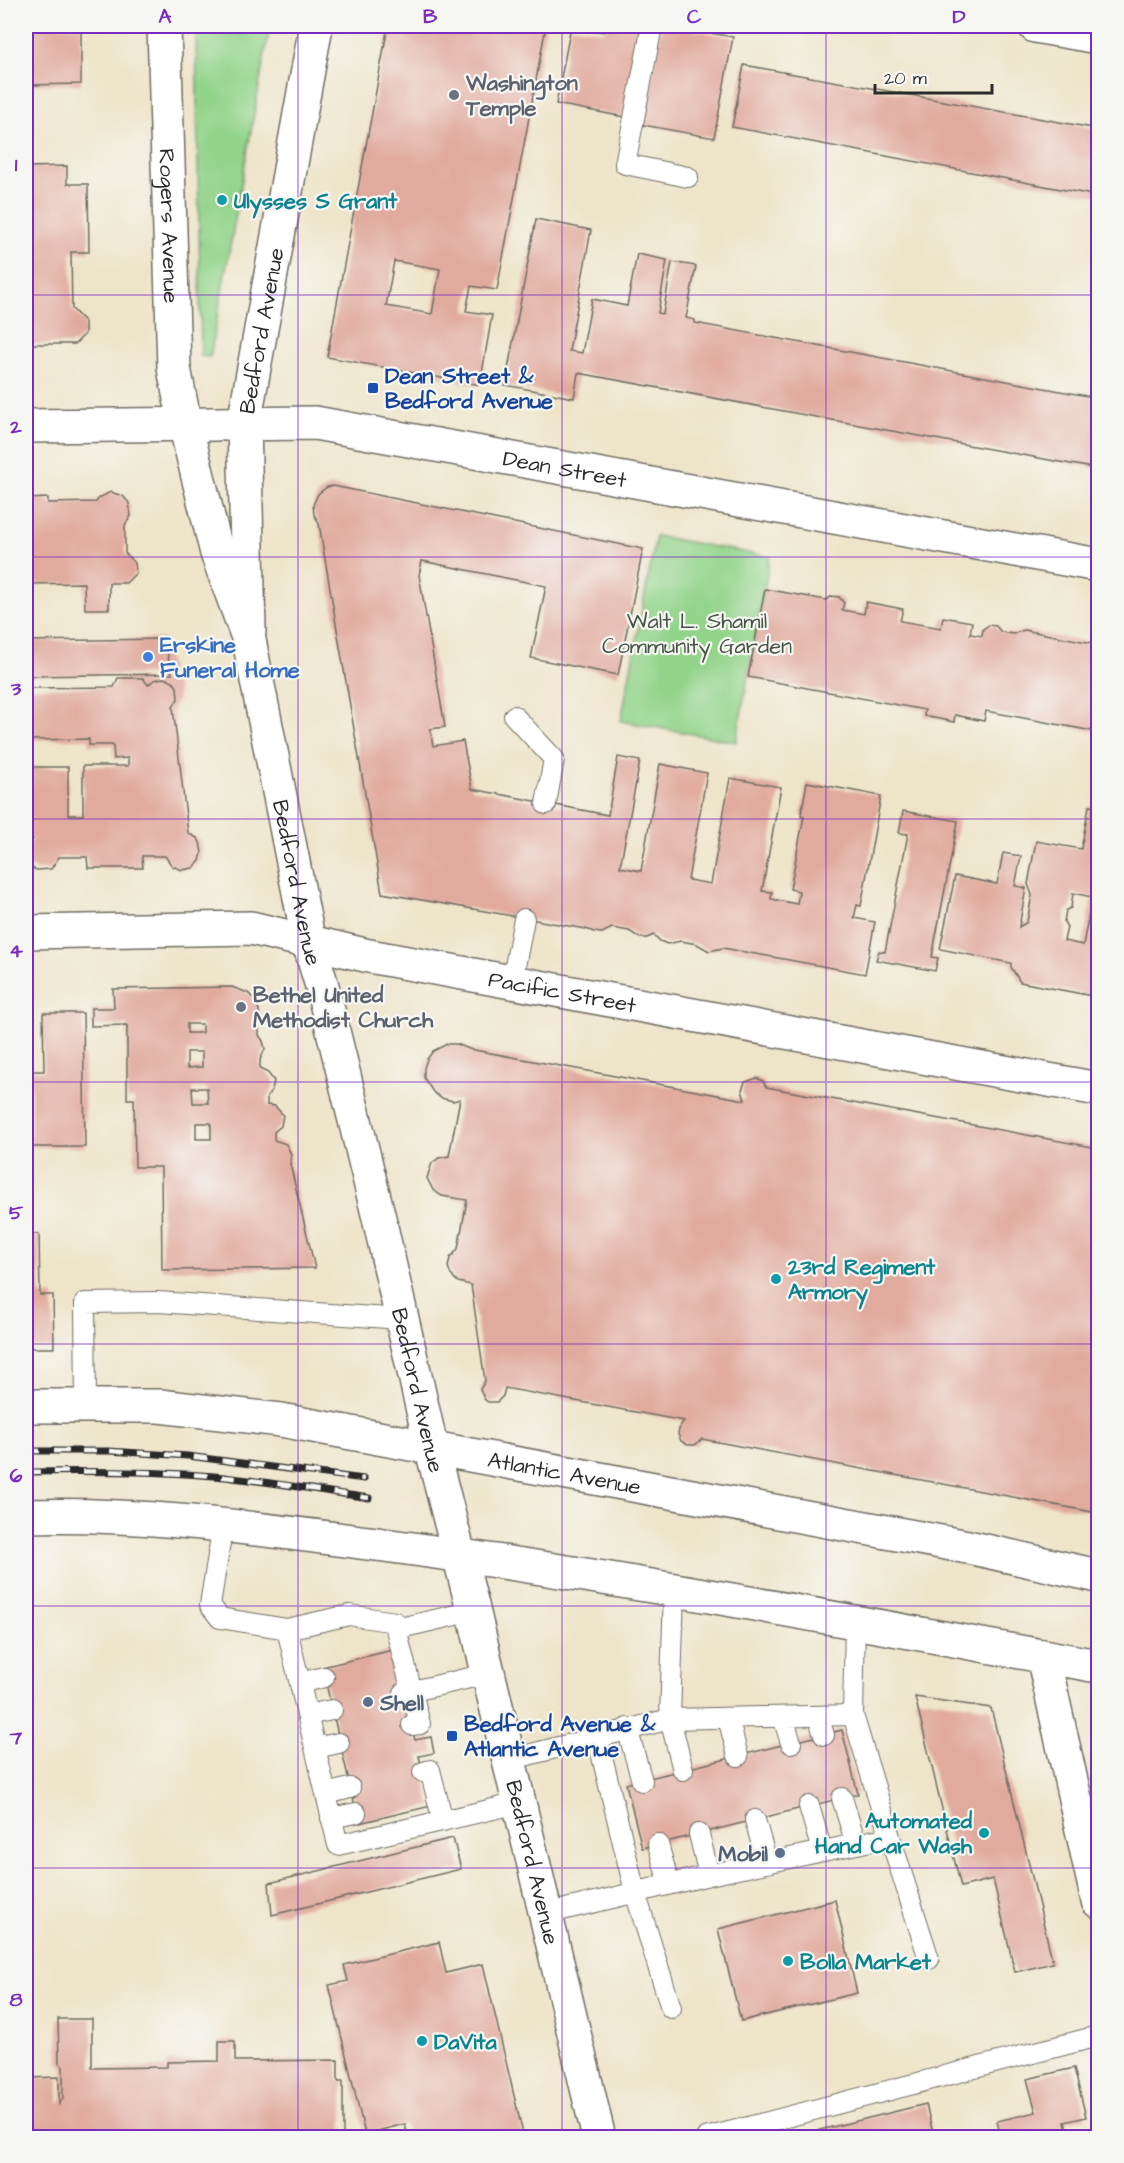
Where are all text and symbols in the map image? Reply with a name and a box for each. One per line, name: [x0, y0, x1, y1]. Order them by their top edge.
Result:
text: A: [159, 3, 172, 31]
text: B: [423, 3, 438, 31]
text: C: [687, 3, 702, 31]
text: D: [953, 3, 966, 31]
scale bar: [875, 57, 992, 95]
text: 20 m: [884, 66, 927, 91]
place label: Washington Temple: [465, 68, 578, 124]
marker: Washington Temple: [447, 88, 461, 102]
street label: Rogers Avenue: [150, 148, 186, 304]
text: 1: [15, 151, 18, 179]
place label: Ulysses S Grant: [234, 186, 398, 219]
marker: Ulysses S Grant: [215, 193, 229, 207]
street label: Bedford Avenue: [232, 245, 292, 416]
place label: Dean Street & Bedford Avenue: [385, 361, 553, 417]
marker: Dean Street & Bedford Avenue: [366, 381, 380, 395]
text: 2: [9, 413, 22, 441]
street label: Dean Street: [500, 443, 629, 496]
park label: Walt L. Shamil Community Garden: [602, 606, 792, 663]
place label: Erskine Funeral Home: [160, 630, 300, 686]
marker: Erskine Funeral Home: [141, 650, 155, 664]
text: 3: [10, 675, 22, 703]
street label: Bedford Avenue: [264, 797, 329, 969]
text: 4: [9, 937, 23, 965]
street label: Pacific Street: [486, 964, 639, 1021]
place label: Bethel United Methodist Church: [253, 980, 434, 1036]
marker: Bethel United Methodist Church: [234, 1000, 248, 1014]
text: 5: [9, 1199, 24, 1227]
place label: 23rd Regiment Armory: [787, 1252, 936, 1310]
marker: 23rd Regiment Armory: [769, 1272, 783, 1286]
street label: Bedford Avenue: [383, 1305, 451, 1476]
street label: Atlantic Avenue: [485, 1445, 643, 1503]
text: 6: [10, 1462, 23, 1490]
place label: Shell: [379, 1688, 424, 1719]
marker: Shell: [361, 1695, 375, 1709]
place label: Bedford Avenue & Atlantic Avenue: [464, 1709, 657, 1765]
text: 7: [9, 1724, 23, 1752]
marker: Bedford Avenue & Atlantic Avenue: [445, 1729, 459, 1743]
street label: Bedford Avenue: [497, 1777, 566, 1948]
place label: Automated Hand Car Wash: [815, 1806, 973, 1862]
marker: Automated Hand Car Wash: [977, 1826, 991, 1840]
place label: Mobil: [718, 1839, 769, 1870]
marker: Mobil: [773, 1846, 787, 1860]
place label: Bolla Market: [800, 1947, 932, 1978]
marker: Bolla Market: [781, 1954, 795, 1968]
text: 8: [10, 1986, 23, 2014]
place label: DaVita: [434, 2027, 497, 2058]
marker: DaVita: [415, 2034, 429, 2048]

